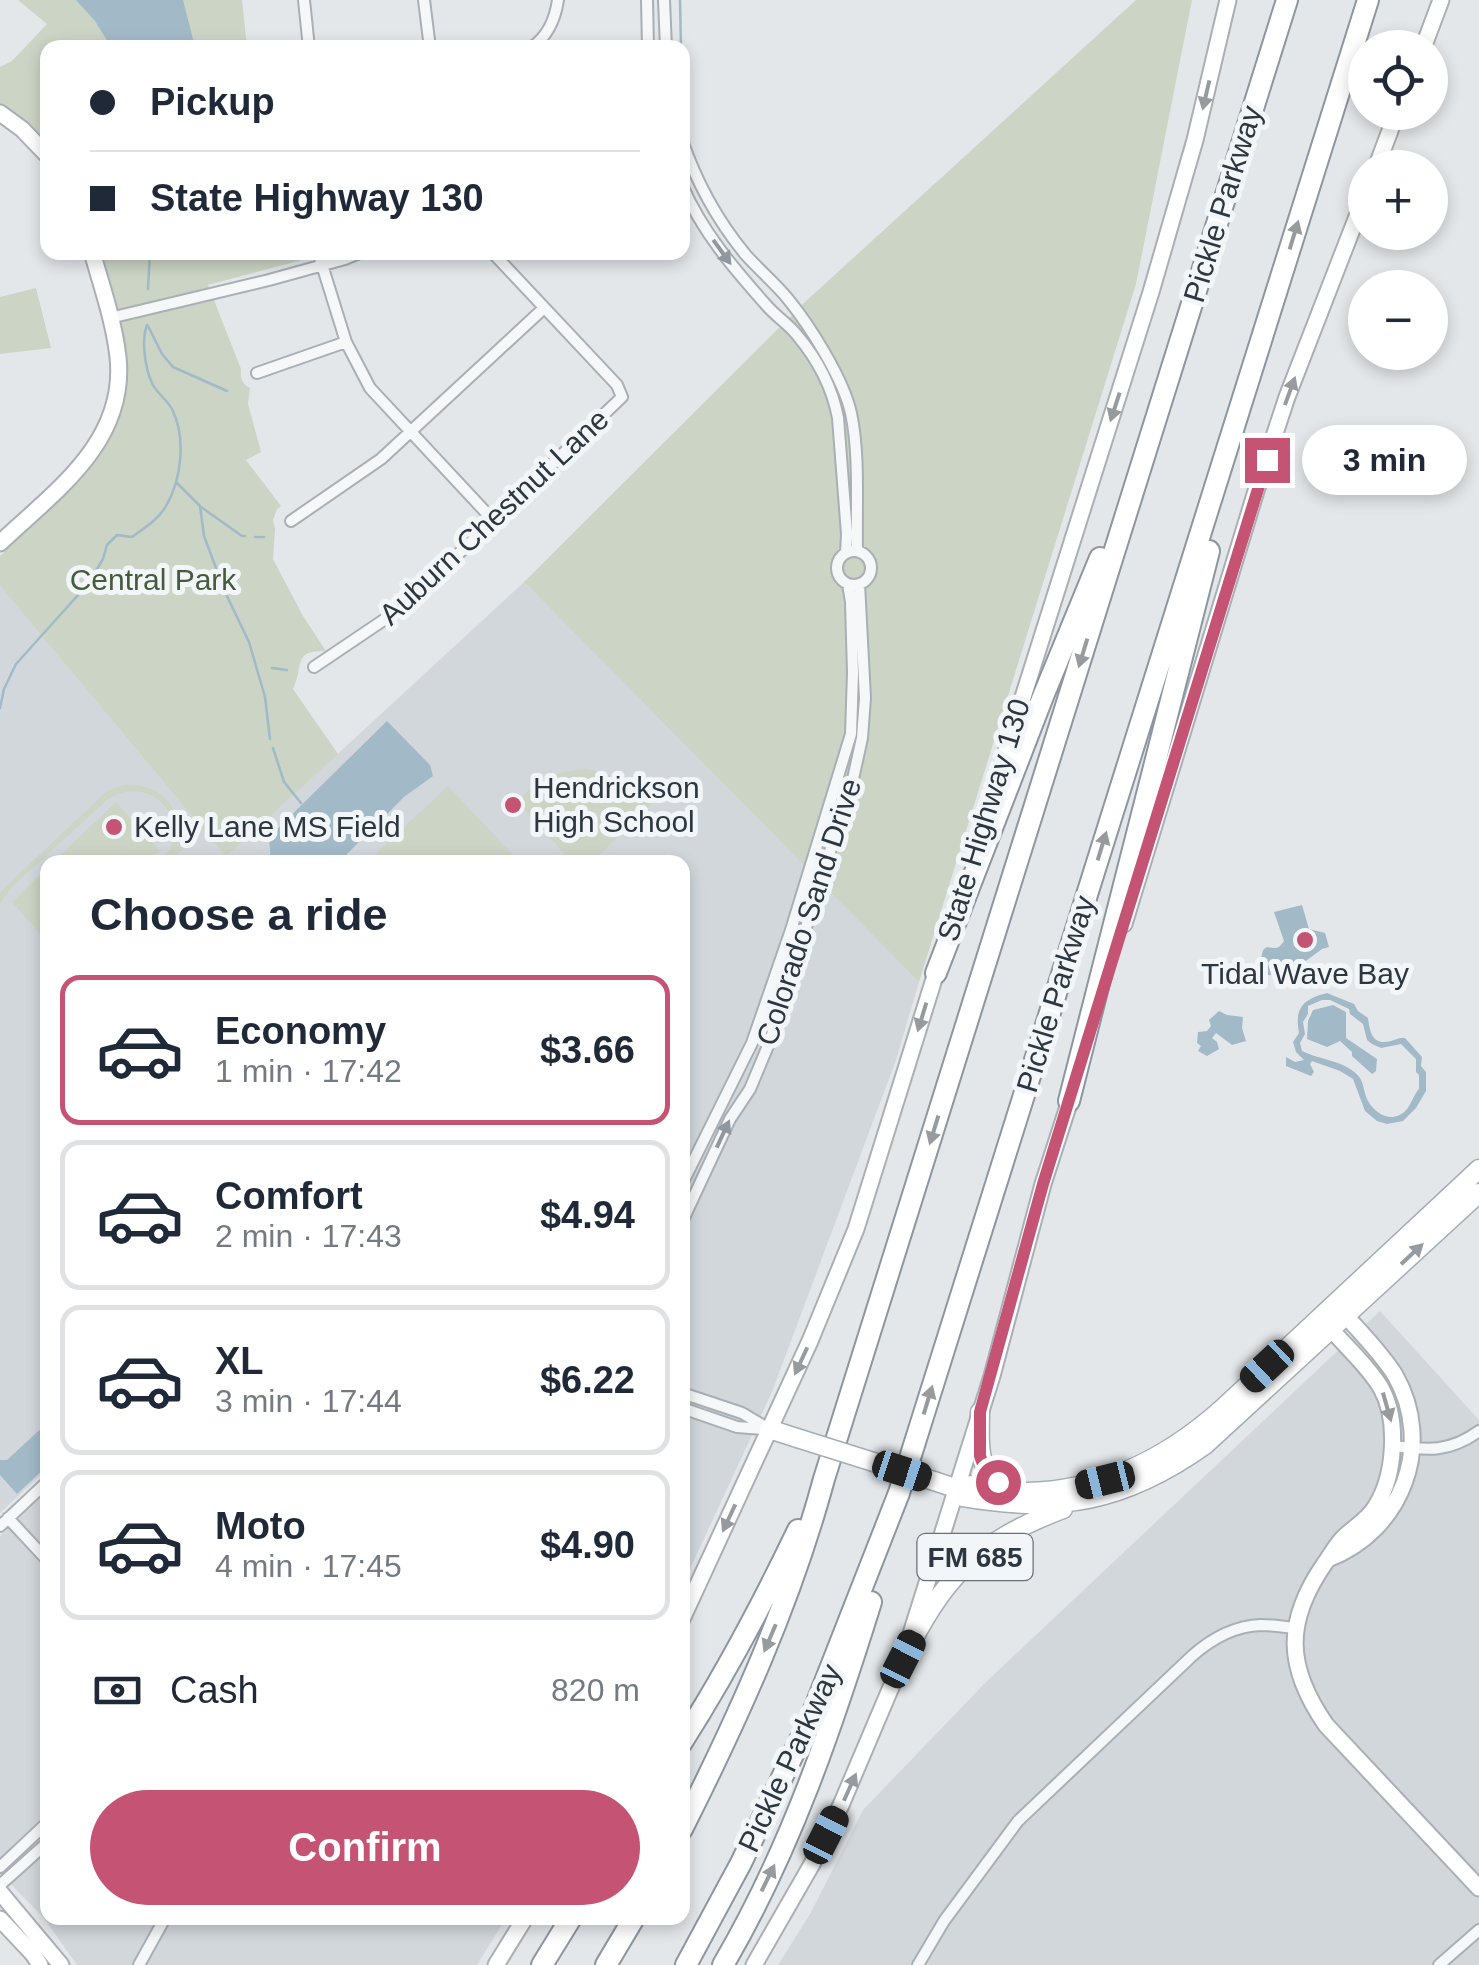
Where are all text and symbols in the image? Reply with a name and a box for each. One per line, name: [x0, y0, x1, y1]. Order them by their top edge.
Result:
map controls: [1348, 30, 1448, 370]
button: locate: [1348, 30, 1448, 130]
one-way arrow: [1198, 80, 1213, 111]
text: Pickup: [150, 81, 275, 123]
street label: Pickle Parkway: [1177, 102, 1268, 306]
button: +: [1348, 150, 1448, 250]
text: State Highway 130: [150, 177, 484, 219]
one-way arrow: [1288, 220, 1303, 250]
one-way arrow: [712, 238, 731, 265]
button: −: [1348, 270, 1448, 370]
one-way arrow: [1283, 375, 1298, 405]
one-way arrow: [1106, 392, 1121, 422]
street label: Auburn Chestnut Lane: [373, 402, 615, 631]
callout: 3 min: [1302, 425, 1467, 495]
route end: [1245, 438, 1290, 483]
text: 3 min: [1343, 442, 1426, 478]
park label: Central Park: [70, 563, 237, 596]
one-way arrow: [1075, 638, 1090, 668]
street label: State Highway 130: [931, 695, 1036, 945]
place label: Hendrickson High School: [533, 771, 700, 838]
street label: Colorado Sand Drive: [750, 774, 867, 1049]
marker: Hendrickson High School: [502, 794, 524, 816]
place label: Kelly Lane MS Field: [134, 810, 401, 843]
marker: Kelly Lane MS Field: [103, 816, 125, 838]
one-way arrow: [1096, 831, 1111, 861]
text: Choose a ride: [90, 889, 388, 940]
street label: Pickle Parkway: [1010, 892, 1101, 1096]
marker: Tidal Wave Bay: [1294, 929, 1316, 951]
place label: Tidal Wave Bay: [1201, 957, 1409, 990]
one-way arrow: [914, 1002, 929, 1033]
icon: car: [95, 1005, 185, 1095]
text: Economy: [215, 1010, 386, 1052]
text: $3.66: [540, 1029, 635, 1071]
text: 1 min · 17:42: [215, 1053, 402, 1089]
one-way arrow: [926, 1115, 941, 1145]
one-way arrow: [715, 1119, 732, 1148]
icon: car: [95, 1170, 185, 1260]
text: Comfort: [215, 1175, 363, 1217]
text: $4.94: [540, 1194, 635, 1236]
text: 2 min · 17:43: [215, 1218, 402, 1254]
one-way arrow: [1400, 1243, 1424, 1266]
icon: car: [95, 1335, 185, 1425]
car: [1235, 1335, 1299, 1397]
text: XL: [215, 1340, 264, 1382]
one-way arrow: [792, 1347, 809, 1376]
text: $6.22: [540, 1359, 635, 1401]
text: 3 min · 17:44: [215, 1383, 402, 1419]
one-way arrow: [921, 1384, 936, 1415]
one-way arrow: [1380, 1393, 1395, 1423]
car: [869, 1447, 935, 1495]
car: [1072, 1458, 1138, 1502]
route start: [976, 1460, 1021, 1505]
icon: car: [95, 1500, 185, 1590]
one-way arrow: [721, 1503, 737, 1533]
text: Moto: [215, 1505, 306, 1547]
text: $4.90: [540, 1524, 635, 1566]
road number: FM 685: [918, 1534, 1032, 1580]
text: 4 min · 17:45: [215, 1548, 402, 1584]
one-way arrow: [761, 1623, 777, 1653]
car: [876, 1625, 930, 1693]
street label: Pickle Parkway: [732, 1659, 847, 1857]
icon: cash: [90, 1663, 145, 1718]
text: Cash: [170, 1669, 259, 1711]
text: 820 m: [551, 1672, 640, 1708]
one-way arrow: [841, 1772, 858, 1801]
button: Confirm: [90, 1790, 640, 1905]
car: [799, 1801, 853, 1869]
one-way arrow: [759, 1864, 776, 1893]

